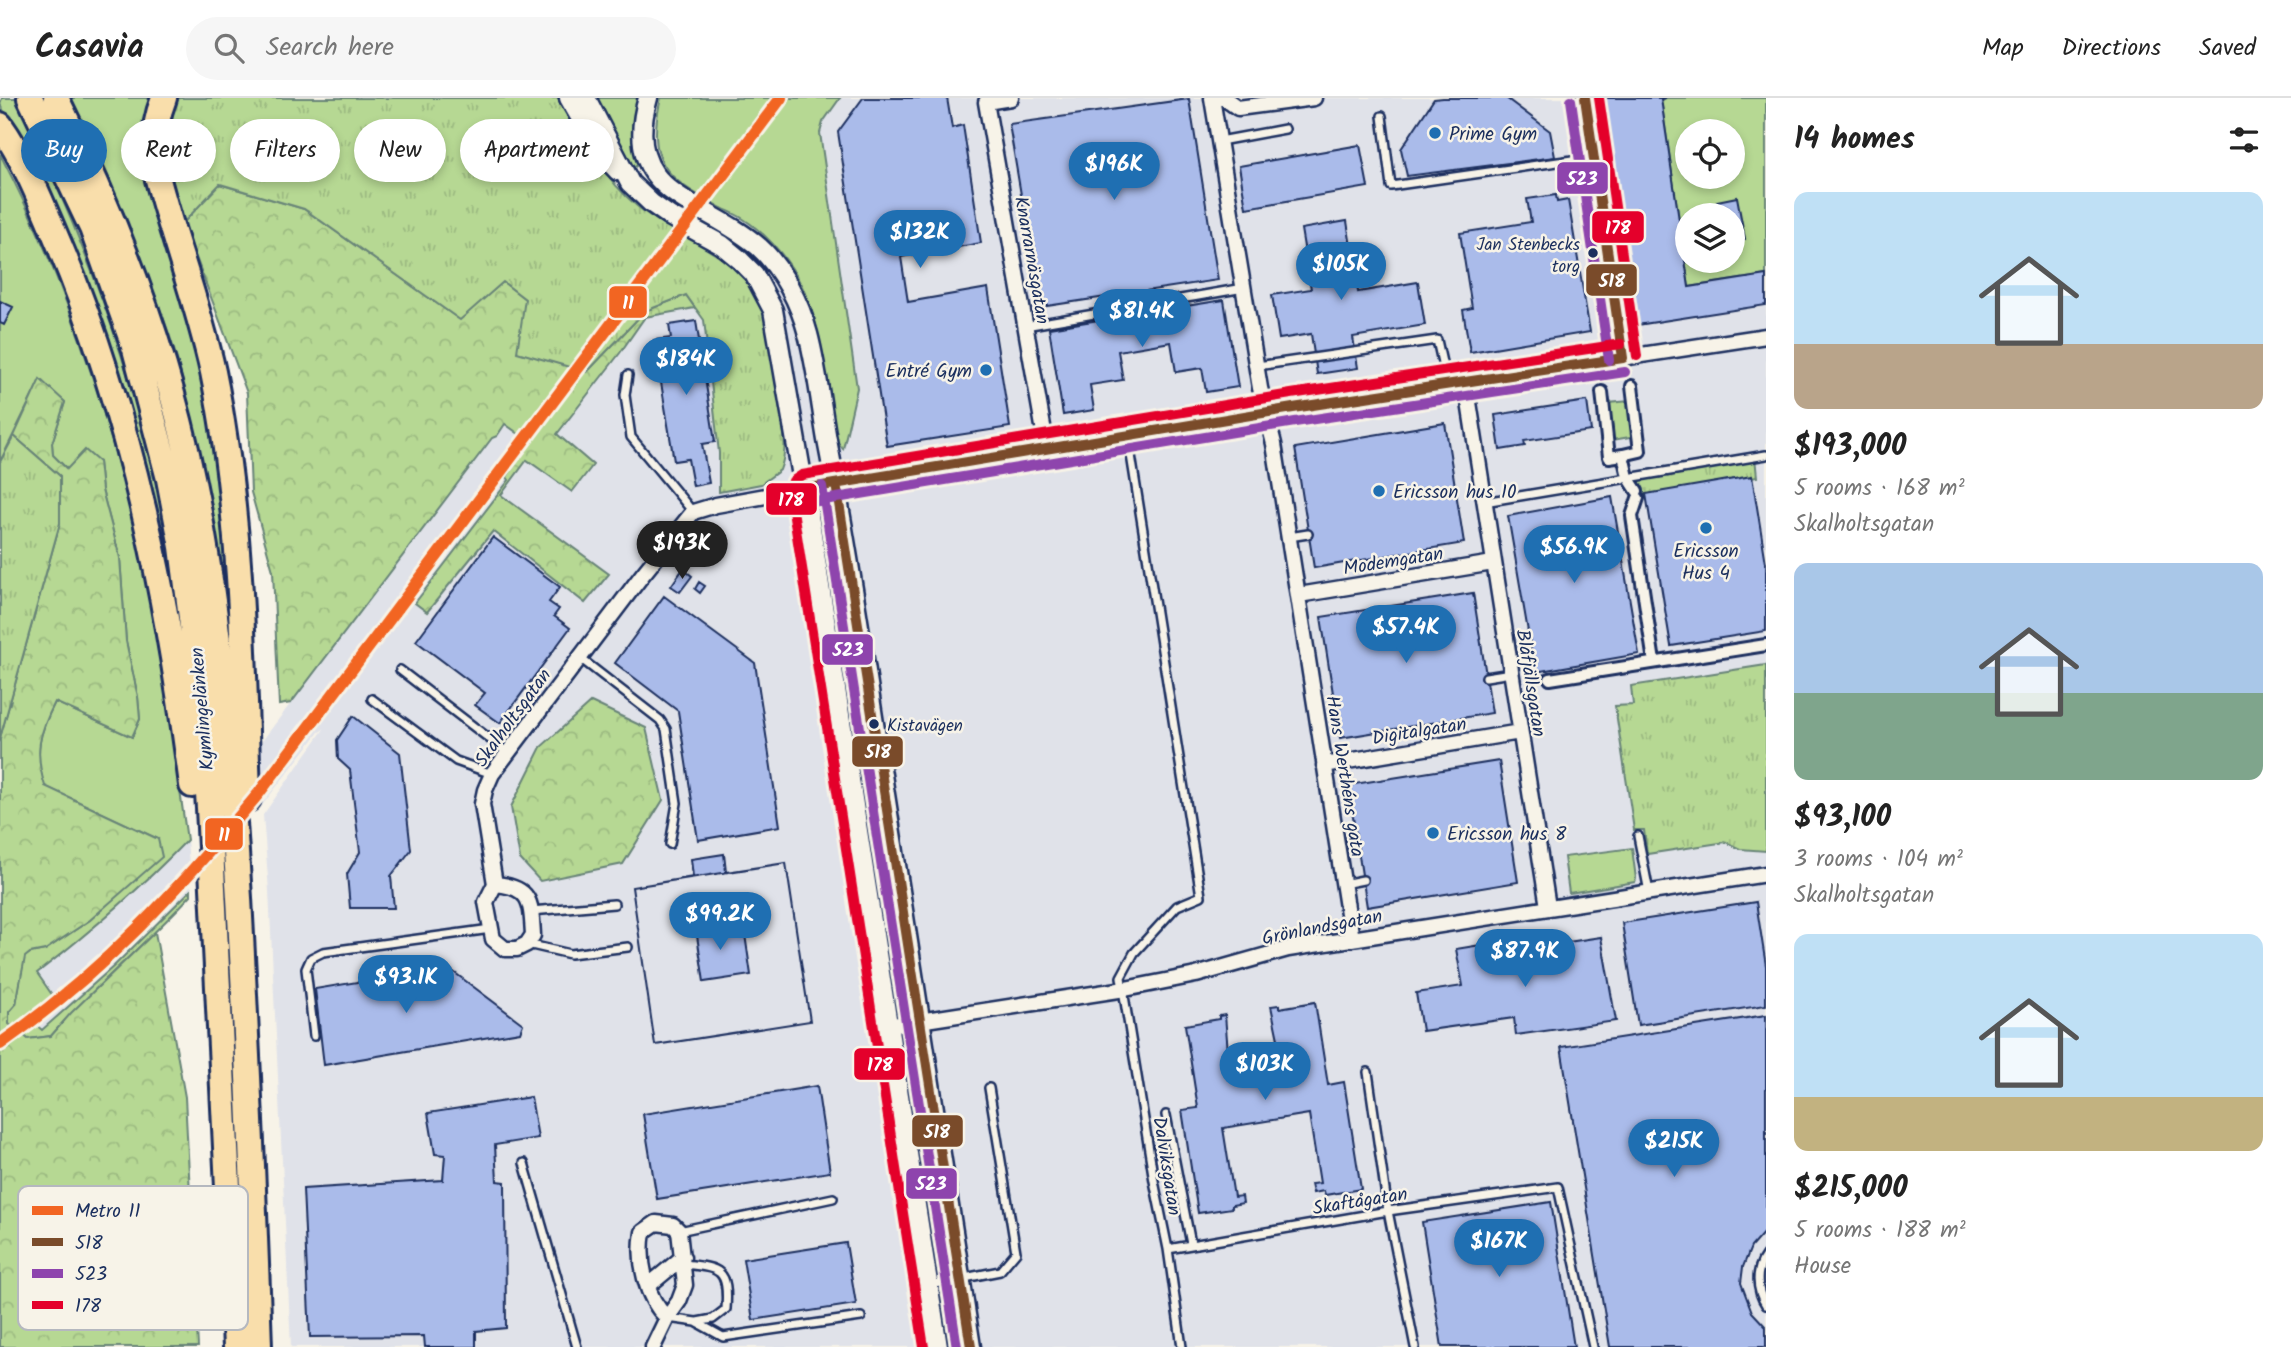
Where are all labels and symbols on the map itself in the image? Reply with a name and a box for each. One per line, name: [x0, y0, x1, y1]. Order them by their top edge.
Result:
place label: Prime Gym: [1449, 120, 1537, 150]
marker: Prime Gym: [1427, 125, 1443, 141]
pin: $196K: [1065, 142, 1163, 202]
line badge: 523: [1556, 161, 1609, 195]
text: 523: [1565, 165, 1598, 195]
street label: Knarrarnäsgatan: [1005, 194, 1057, 327]
line badge: 178: [1591, 210, 1645, 244]
pin: $132K: [871, 211, 969, 270]
text: 178: [1605, 214, 1632, 244]
place label: Jan Stenbecks torg: [1477, 232, 1580, 281]
pin: $105K: [1292, 242, 1390, 302]
marker: Jan Stenbecks torg: [1586, 246, 1600, 260]
line badge: 518: [1585, 263, 1638, 297]
text: 518: [1598, 267, 1626, 297]
line badge: 11: [608, 285, 648, 319]
text: 11: [622, 289, 634, 319]
pin: $81.4K: [1085, 289, 1199, 349]
pin: $184K: [637, 338, 735, 397]
place label: Entré Gym: [886, 357, 972, 387]
marker: Entré Gym: [978, 362, 994, 378]
place label: Ericsson hus 10: [1393, 478, 1516, 508]
line badge: 178: [765, 482, 818, 516]
marker: Ericsson hus 10: [1371, 483, 1387, 499]
text: 178: [778, 486, 805, 516]
marker: Ericsson Hus 4: [1698, 520, 1714, 536]
pin: $193K: [633, 522, 731, 581]
pin: $56.9K: [1517, 526, 1631, 585]
place label: Ericsson Hus 4: [1673, 537, 1739, 589]
street label: Modemgatan: [1341, 539, 1446, 585]
pin: $57.4K: [1349, 606, 1463, 665]
street label: Blåfjällsgatan: [1507, 627, 1553, 739]
line badge: 523: [821, 633, 874, 666]
text: 523: [831, 636, 864, 666]
street label: Kymlingelänken: [183, 646, 223, 772]
street label: Skalholtsgatan: [467, 663, 560, 774]
street label: Hans Werthéns gata: [1316, 693, 1372, 859]
street label: Digitalgatan: [1370, 710, 1469, 754]
place label: Kistavägen: [887, 713, 963, 740]
marker: Kistavägen: [867, 717, 881, 731]
line badge: 518: [851, 735, 904, 768]
text: 518: [864, 738, 892, 768]
line badge: 11: [204, 817, 244, 851]
place label: Ericsson hus 8: [1447, 820, 1567, 850]
text: 11: [218, 821, 230, 851]
marker: Ericsson hus 8: [1425, 825, 1441, 841]
pin: $99.2K: [663, 892, 777, 952]
street label: Grönlandsgatan: [1260, 902, 1385, 954]
pin: $87.9K: [1468, 930, 1582, 989]
pin: $93.1K: [349, 956, 463, 1015]
pin: $103K: [1216, 1042, 1314, 1102]
line badge: 178: [853, 1047, 906, 1081]
text: 178: [867, 1051, 894, 1081]
line badge: 518: [911, 1114, 964, 1148]
street label: Dalviksgatan: [1143, 1115, 1189, 1218]
text: 518: [923, 1118, 951, 1148]
pin: $215K: [1625, 1119, 1723, 1179]
line badge: 523: [905, 1167, 958, 1200]
text: 523: [914, 1170, 947, 1200]
street label: Skaftågatan: [1311, 1180, 1410, 1224]
legend: [18, 1186, 248, 1330]
text: Metro 11: [75, 1197, 140, 1227]
pin: $167K: [1450, 1220, 1548, 1279]
text: 518: [75, 1229, 103, 1259]
text: 523: [75, 1260, 107, 1290]
text: 178: [75, 1292, 102, 1322]

